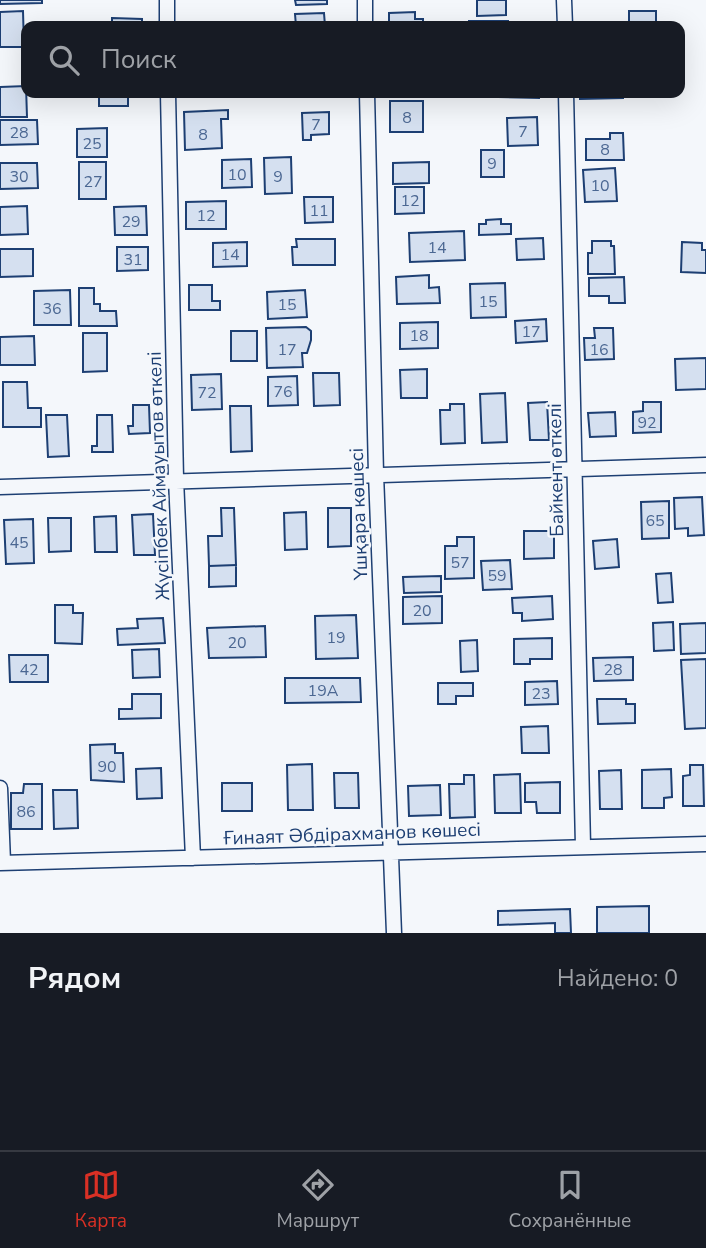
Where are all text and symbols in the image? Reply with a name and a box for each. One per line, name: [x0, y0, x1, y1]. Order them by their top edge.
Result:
search box: [21, 21, 685, 98]
icon: search: [45, 41, 83, 79]
text: Поиск: [101, 42, 177, 77]
house number: 8: [402, 107, 412, 129]
house number: 7: [311, 114, 321, 136]
house number: 7: [518, 121, 528, 143]
house number: 28: [9, 122, 29, 144]
house number: 8: [198, 124, 208, 146]
house number: 25: [82, 133, 102, 155]
house number: 8: [600, 139, 610, 161]
house number: 9: [487, 153, 497, 175]
house number: 10: [227, 164, 247, 186]
house number: 30: [9, 166, 29, 188]
house number: 9: [273, 166, 283, 188]
house number: 27: [83, 171, 103, 193]
house number: 10: [590, 175, 610, 197]
house number: 12: [400, 190, 420, 212]
house number: 11: [309, 200, 329, 222]
house number: 12: [196, 205, 216, 227]
house number: 29: [121, 211, 141, 233]
house number: 14: [427, 237, 447, 259]
house number: 14: [220, 244, 240, 266]
house number: 31: [123, 249, 143, 271]
house number: 15: [478, 291, 498, 313]
house number: 15: [277, 294, 297, 316]
house number: 36: [42, 298, 62, 320]
house number: 17: [521, 321, 541, 343]
house number: 18: [409, 325, 429, 347]
house number: 17: [277, 339, 297, 361]
house number: 16: [589, 339, 609, 361]
street label: Жүсіпбек Аймауытов өткелі: [142, 351, 176, 601]
house number: 76: [273, 381, 293, 403]
house number: 72: [197, 382, 217, 404]
street label: Байкент өткелі: [542, 403, 570, 537]
house number: 92: [637, 412, 657, 434]
street label: Үшқара көшесі: [344, 447, 374, 581]
house number: 65: [645, 510, 665, 532]
house number: 45: [9, 532, 29, 554]
house number: 57: [450, 552, 470, 574]
house number: 59: [487, 565, 507, 587]
house number: 20: [412, 600, 432, 622]
house number: 19: [326, 627, 346, 649]
house number: 20: [227, 632, 247, 654]
house number: 42: [19, 659, 39, 681]
house number: 28: [603, 659, 623, 681]
house number: 19А: [308, 680, 339, 702]
house number: 23: [531, 683, 551, 705]
house number: 90: [97, 756, 117, 778]
house number: 86: [16, 801, 36, 823]
street label: Ғинаят Әбдірахманов көшесі: [223, 817, 481, 851]
text: Рядом: [28, 958, 121, 999]
text: Найдено: 0: [557, 963, 678, 994]
tab: Карта: [75, 1166, 127, 1234]
tab: Маршрут: [277, 1166, 359, 1234]
tab: Сохранённые: [509, 1166, 631, 1234]

